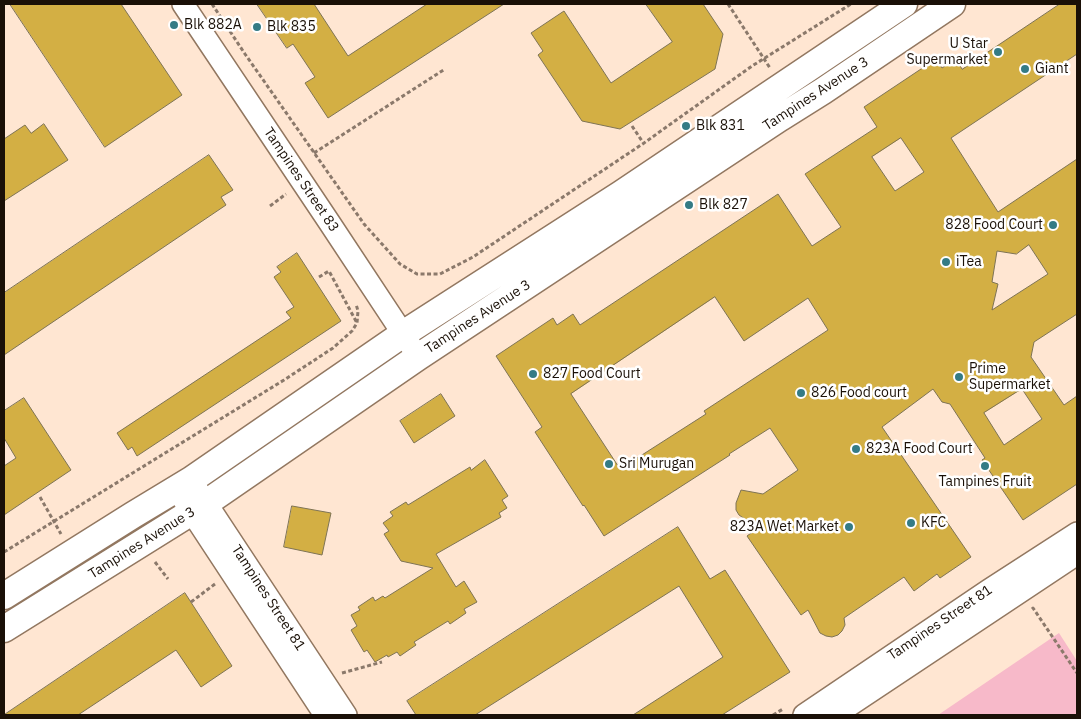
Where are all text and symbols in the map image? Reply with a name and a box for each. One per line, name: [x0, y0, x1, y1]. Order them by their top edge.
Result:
place label: Blk 882A: [184, 17, 242, 33]
marker: Blk 882A: [168, 19, 180, 31]
place label: Blk 835: [267, 19, 316, 35]
marker: Blk 835: [251, 21, 263, 33]
place label: U Star Supermarket: [906, 36, 988, 68]
marker: U Star Supermarket: [992, 46, 1004, 58]
street label: Tampines Avenue 3: [760, 54, 872, 134]
place label: Giant: [1035, 61, 1069, 77]
marker: Giant: [1019, 63, 1031, 75]
place label: Blk 831: [696, 118, 745, 134]
marker: Blk 831: [680, 120, 692, 132]
street label: Tampines Street 83: [260, 124, 342, 236]
place label: Blk 827: [699, 197, 748, 213]
marker: Blk 827: [683, 199, 695, 211]
place label: 828 Food Court: [945, 217, 1043, 233]
marker: 828 Food Court: [1047, 219, 1059, 231]
place label: iTea: [956, 254, 982, 270]
marker: iTea: [940, 256, 952, 268]
street label: Tampines Avenue 3: [422, 277, 534, 357]
place label: Prime Supermarket: [969, 361, 1051, 394]
place label: 827 Food Court: [543, 366, 641, 382]
marker: 827 Food Court: [527, 368, 539, 380]
marker: Prime Supermarket: [953, 371, 965, 383]
place label: 826 Food court: [811, 385, 907, 401]
marker: 826 Food court: [795, 387, 807, 399]
place label: 823A Food Court: [866, 441, 973, 457]
marker: 823A Food Court: [850, 443, 862, 455]
place label: Sri Murugan: [619, 456, 694, 472]
marker: Sri Murugan: [603, 458, 615, 470]
marker: Tampines Fruit: [979, 460, 991, 472]
place label: Tampines Fruit: [938, 474, 1032, 490]
street label: Tampines Avenue 3: [86, 503, 198, 583]
place label: KFC: [921, 515, 946, 531]
marker: KFC: [905, 517, 917, 529]
place label: 823A Wet Market: [730, 519, 839, 535]
marker: 823A Wet Market: [843, 521, 855, 533]
street label: Tampines Street 81: [228, 542, 308, 654]
street label: Tampines Street 81: [884, 582, 996, 664]

